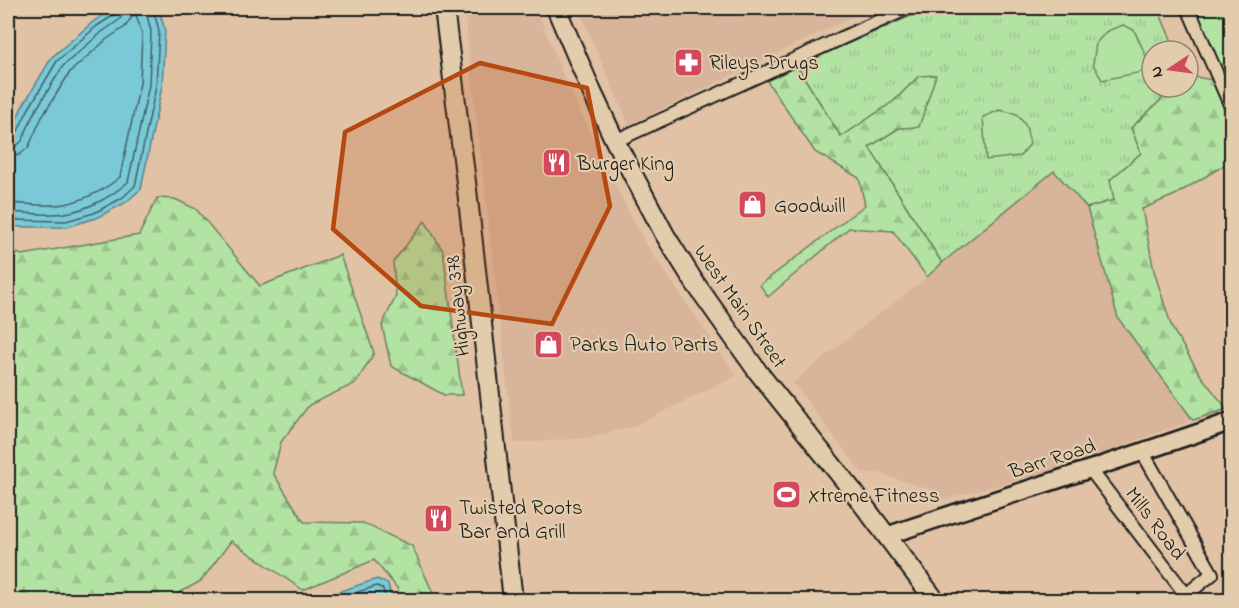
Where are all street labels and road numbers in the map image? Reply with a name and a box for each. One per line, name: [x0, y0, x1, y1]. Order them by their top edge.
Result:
street label: West Main Street: [685, 239, 793, 375]
street label: Highway 378: [439, 253, 481, 358]
street label: Barr Road: [1005, 432, 1100, 488]
street label: Mills Road: [1117, 481, 1192, 567]

